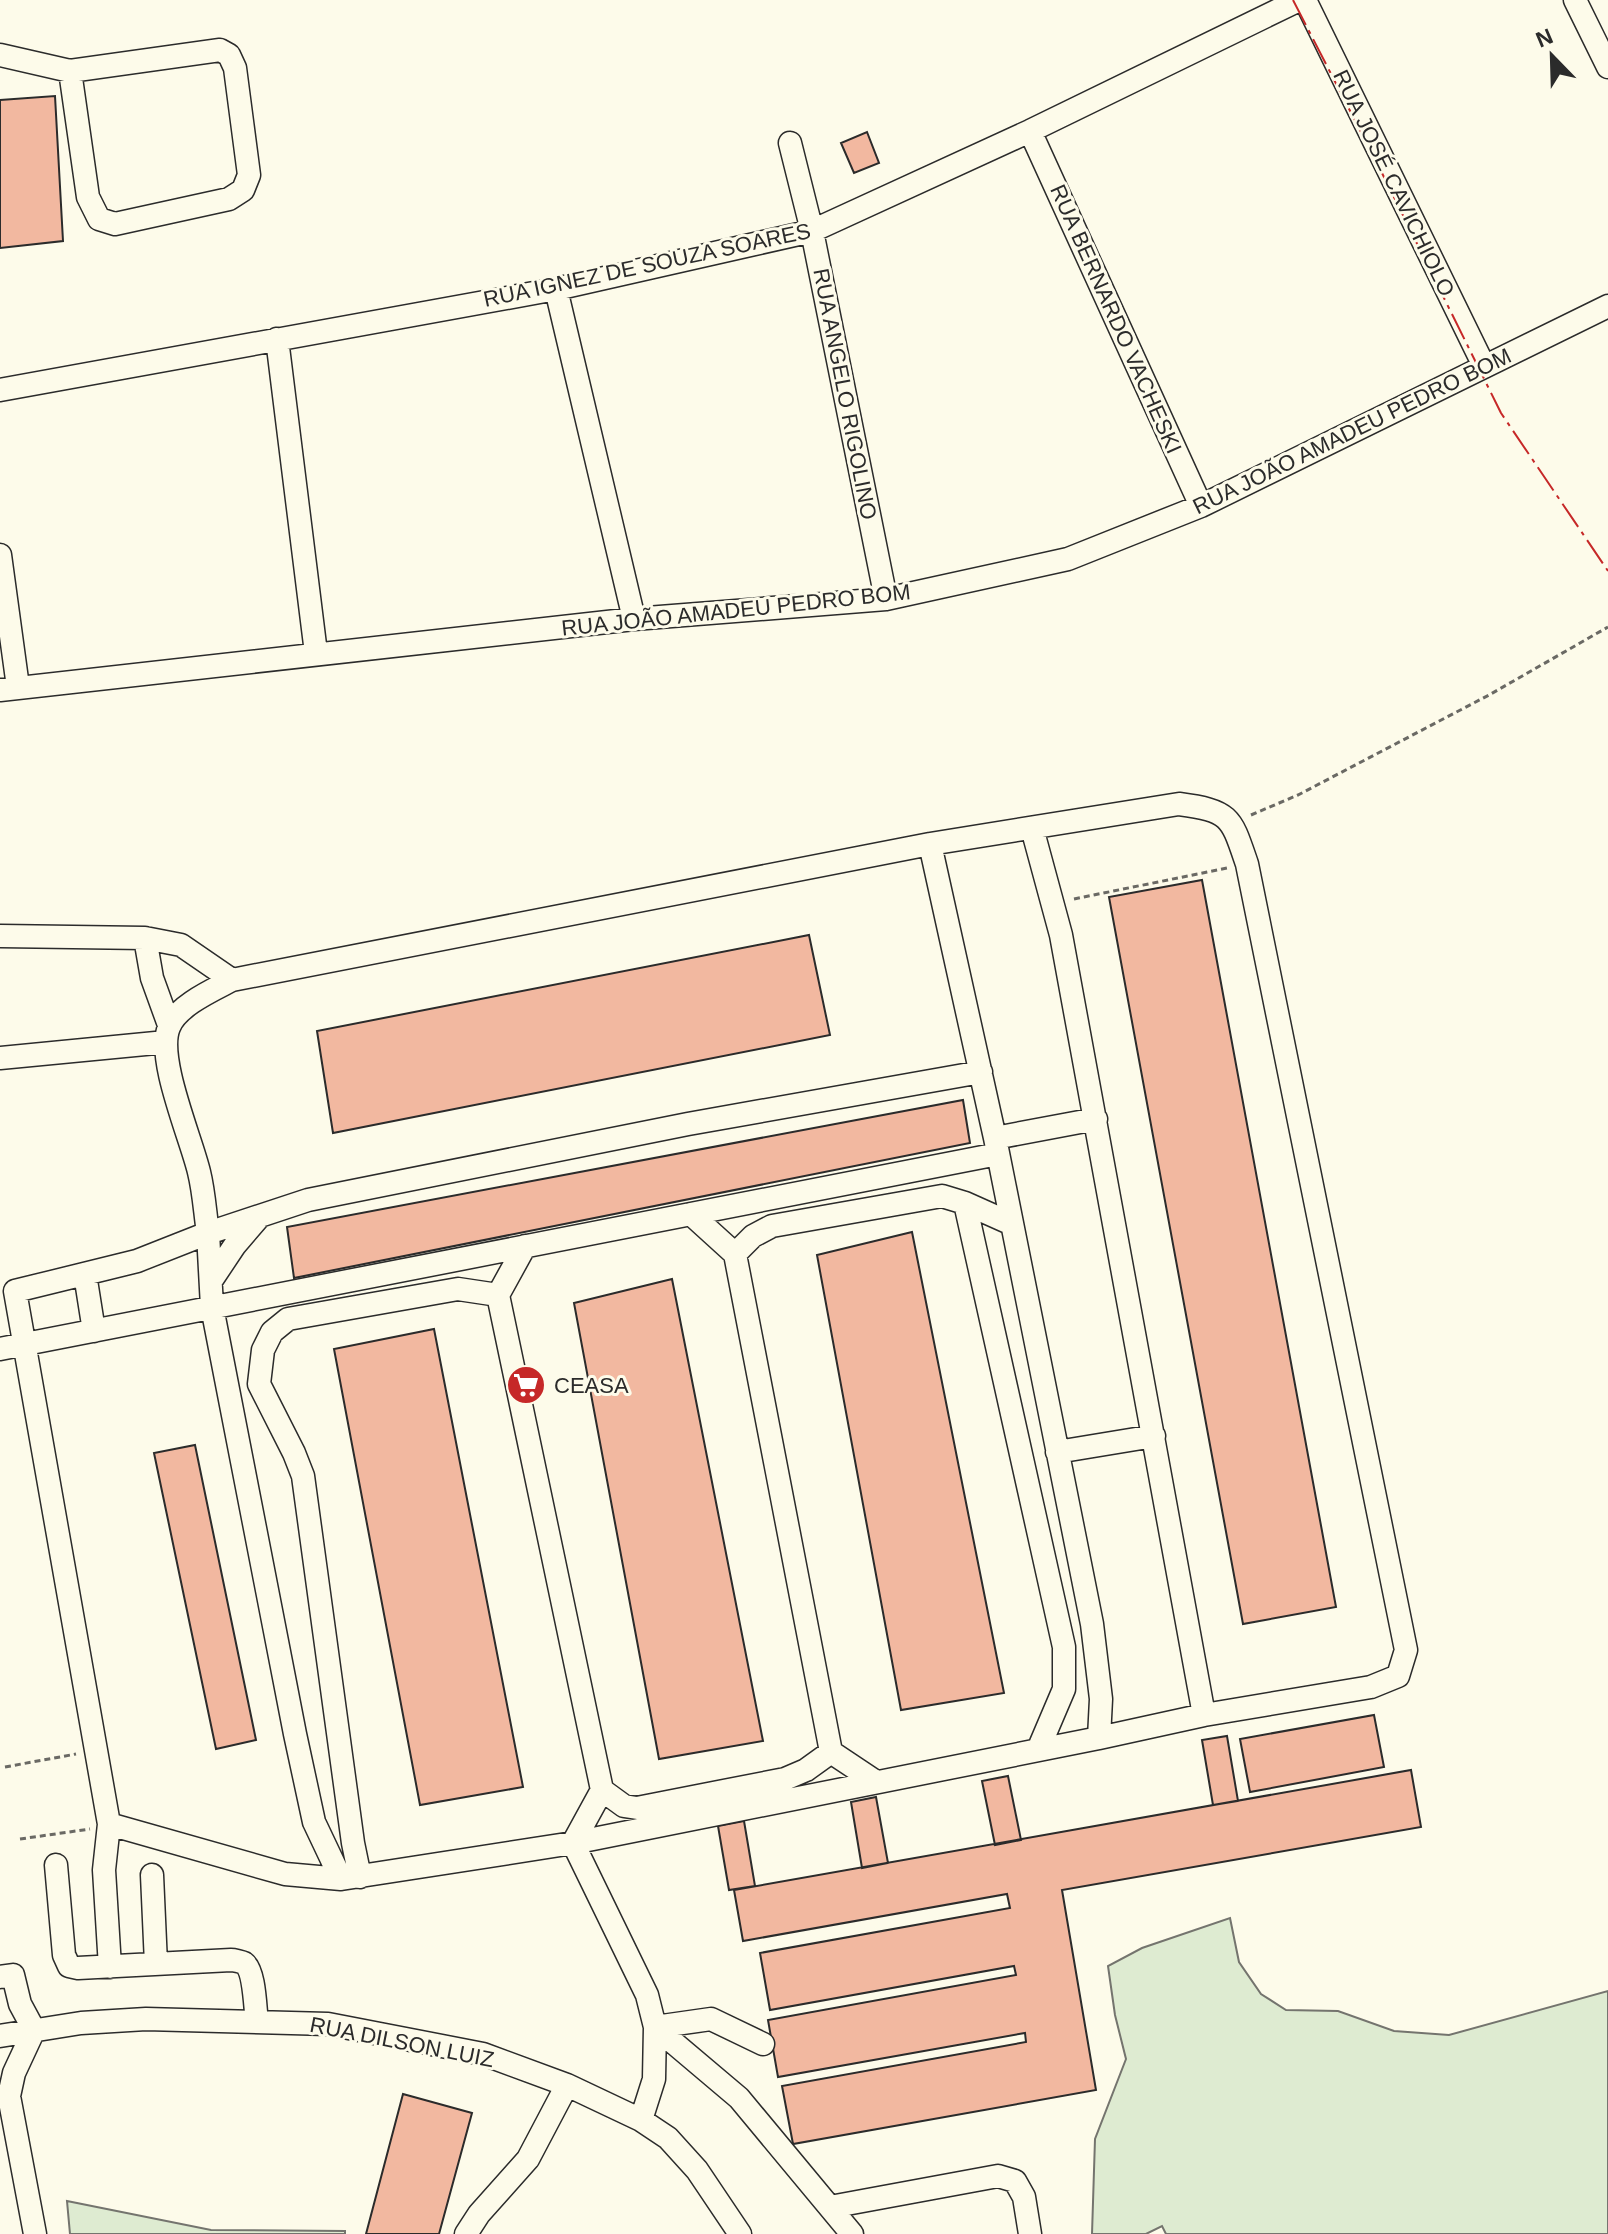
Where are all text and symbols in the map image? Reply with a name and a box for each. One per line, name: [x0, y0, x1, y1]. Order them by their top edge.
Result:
north arrow: [1512, 16, 1592, 96]
text: N: [1532, 23, 1557, 53]
street label: RUA JOSÉ CAVICHIOLO: [1328, 66, 1460, 300]
street label: RUA BERNARDO VACHESKI: [1045, 181, 1187, 457]
street label: RUA IGNEZ DE SOUZA SOARES: [481, 218, 813, 312]
street label: RUA ANGELO RIGOLINO: [808, 266, 882, 522]
street label: RUA JOÃO AMADEU PEDRO BOM: [1189, 343, 1515, 519]
street label: RUA JOÃO AMADEU PEDRO BOM: [560, 579, 912, 641]
supermarket icon: CEASA: [505, 1364, 547, 1406]
place label: CEASA: [554, 1373, 629, 1398]
street label: RUA DILSON LUIZ: [308, 2012, 496, 2072]

